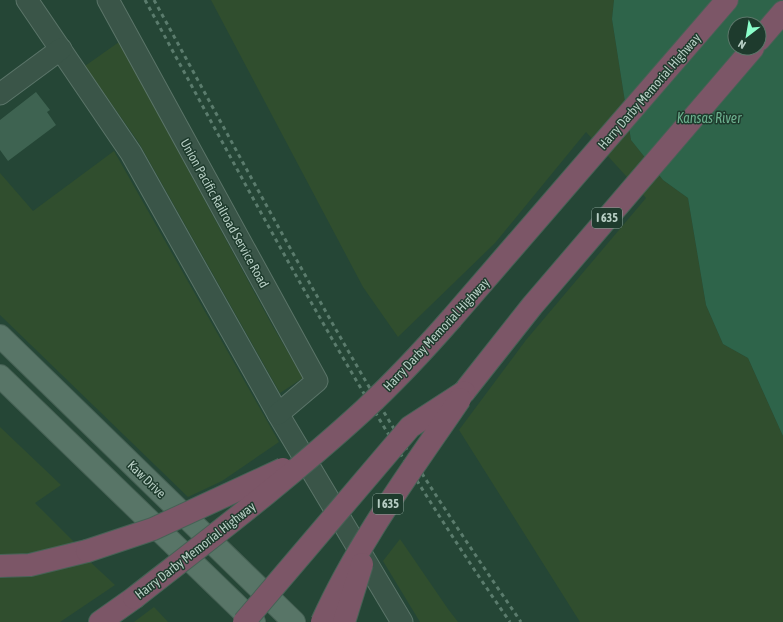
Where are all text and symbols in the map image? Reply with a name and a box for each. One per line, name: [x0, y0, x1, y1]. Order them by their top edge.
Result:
north arrow: [727, 16, 767, 56]
street label: Harry Darby Memorial Highway: [595, 30, 704, 152]
text: N: [736, 38, 748, 51]
water label: Kansas River: [677, 110, 742, 126]
street label: Union Pacific Railroad Service Road: [177, 136, 272, 290]
road number: I 635: [592, 208, 622, 228]
street label: Harry Darby Memorial Highway: [380, 274, 493, 394]
street label: Kaw Drive: [125, 458, 169, 501]
road number: I 635: [373, 494, 403, 514]
street label: Harry Darby Memorial Highway: [132, 498, 259, 602]

